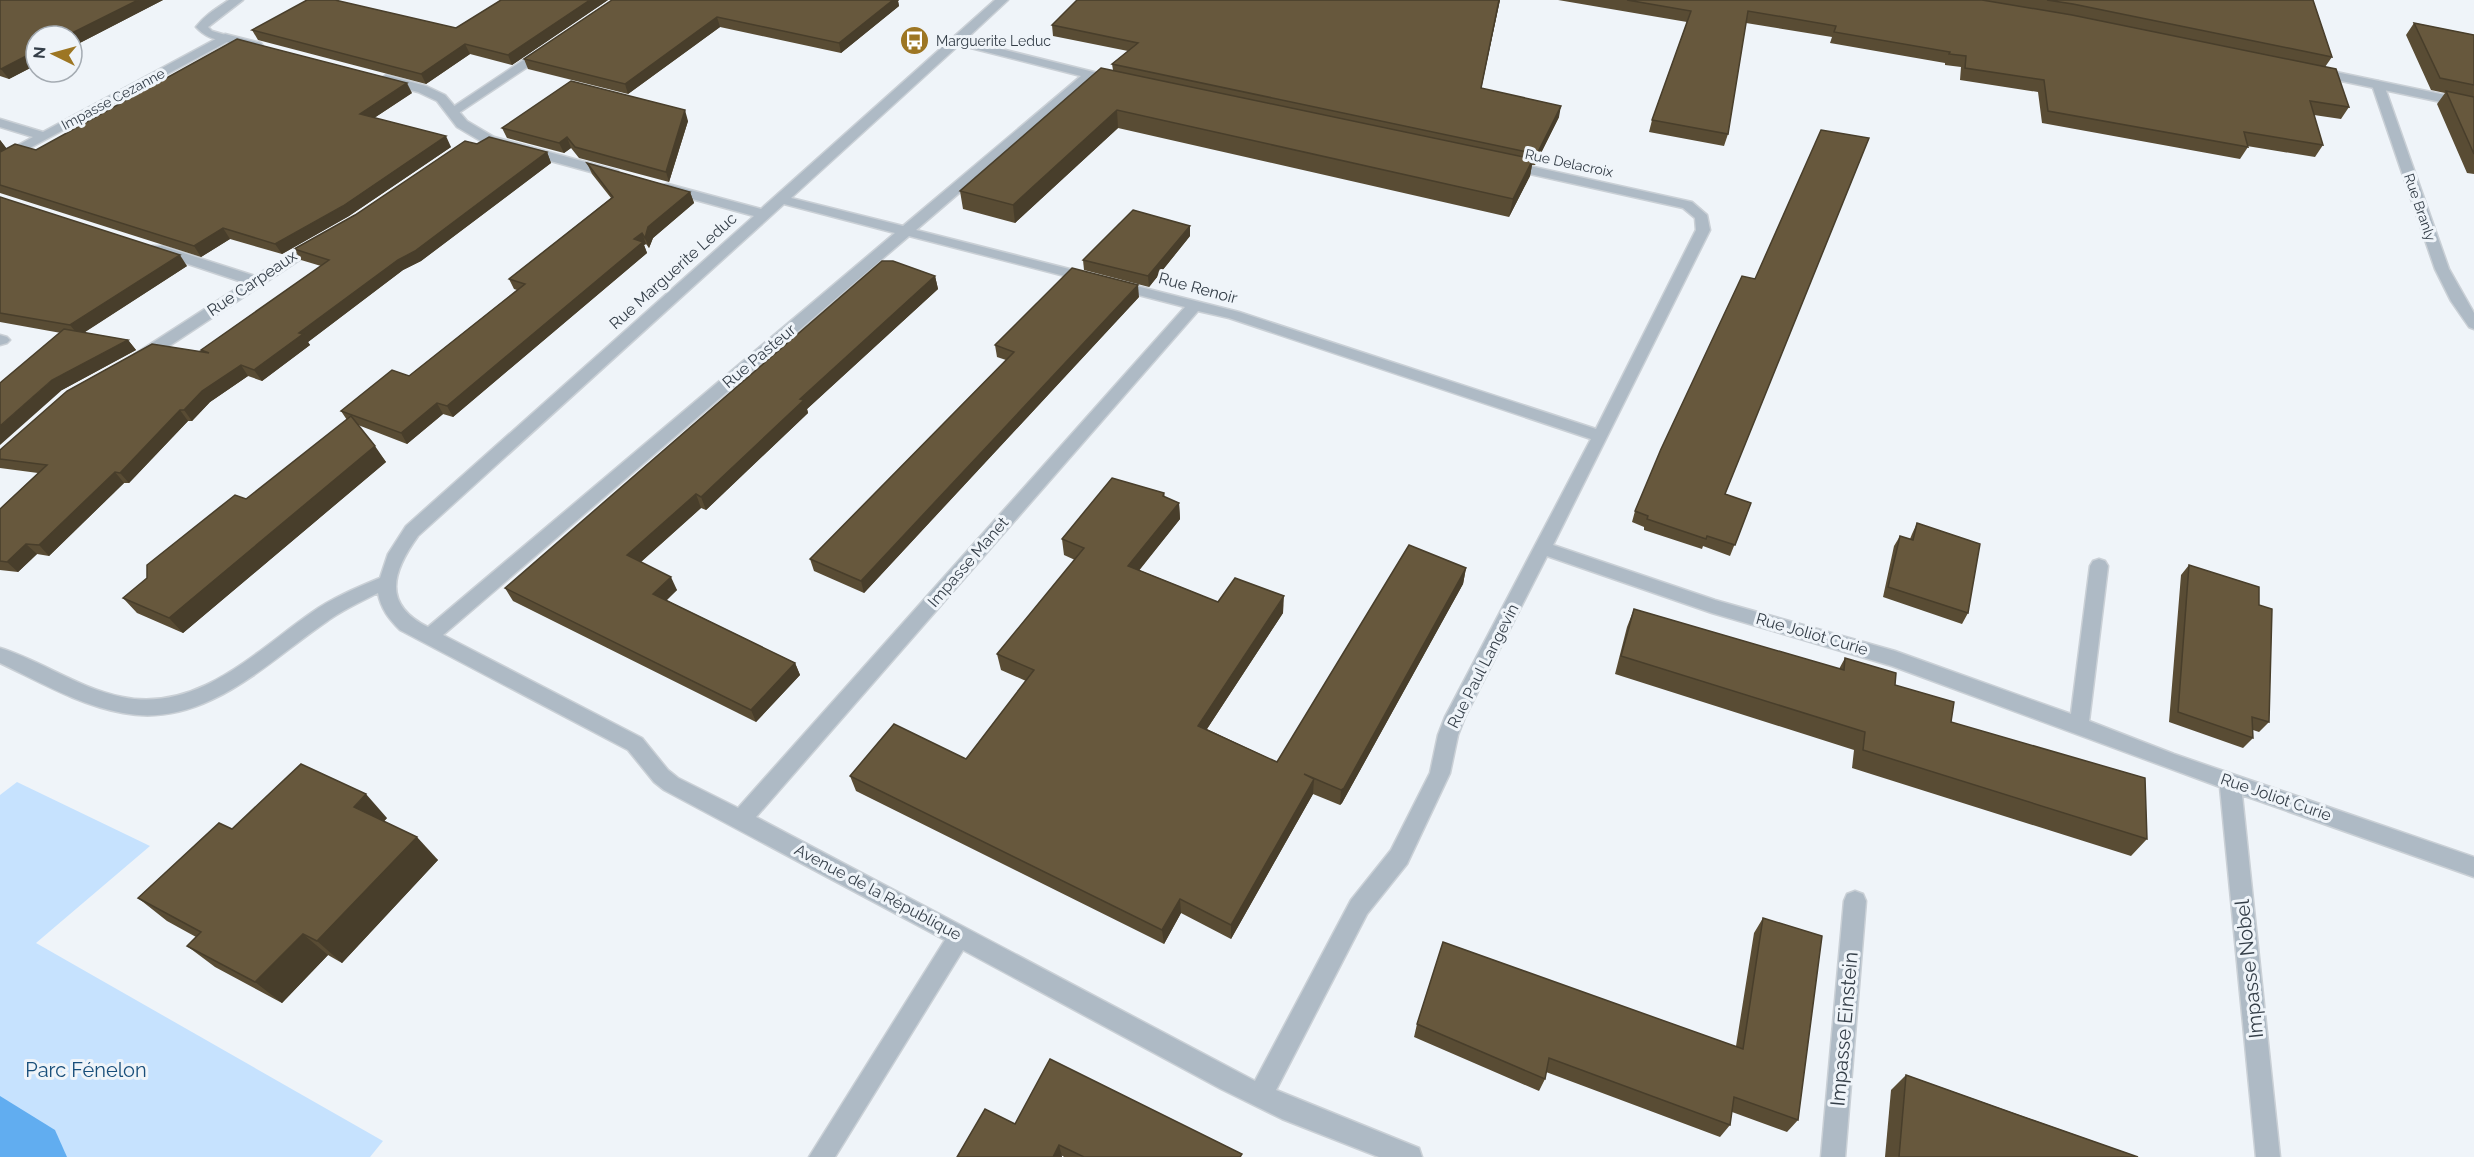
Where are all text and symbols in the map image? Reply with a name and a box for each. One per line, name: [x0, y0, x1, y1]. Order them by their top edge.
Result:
north arrow: [24, 24, 84, 84]
bus stop icon: Marguerite Leduc: [899, 25, 931, 57]
place label: Marguerite Leduc: [936, 33, 1051, 49]
text: N: [30, 46, 50, 60]
street label: Impasse Cezanne: [59, 65, 167, 133]
street label: Rue Delacroix: [1524, 146, 1614, 180]
street label: Rue Branly: [2401, 171, 2439, 243]
street label: Rue Marguerite Leduc: [605, 209, 741, 333]
street label: Rue Carpeaux: [204, 246, 300, 320]
street label: Rue Renoir: [1156, 268, 1240, 308]
street label: Rue Pasteur: [719, 320, 800, 392]
street label: Impasse Manet: [924, 513, 1013, 611]
street label: Rue Paul Langevin: [1443, 601, 1523, 731]
street label: Rue Joliot Curie: [1754, 609, 1870, 659]
street label: Rue Joliot Curie: [2218, 769, 2334, 825]
street label: Avenue de la République: [791, 840, 965, 944]
street label: Impasse Nobel: [2230, 898, 2268, 1040]
street label: Impasse Einstein: [1825, 951, 1863, 1107]
park label: Parc Fénelon: [25, 1058, 147, 1082]

